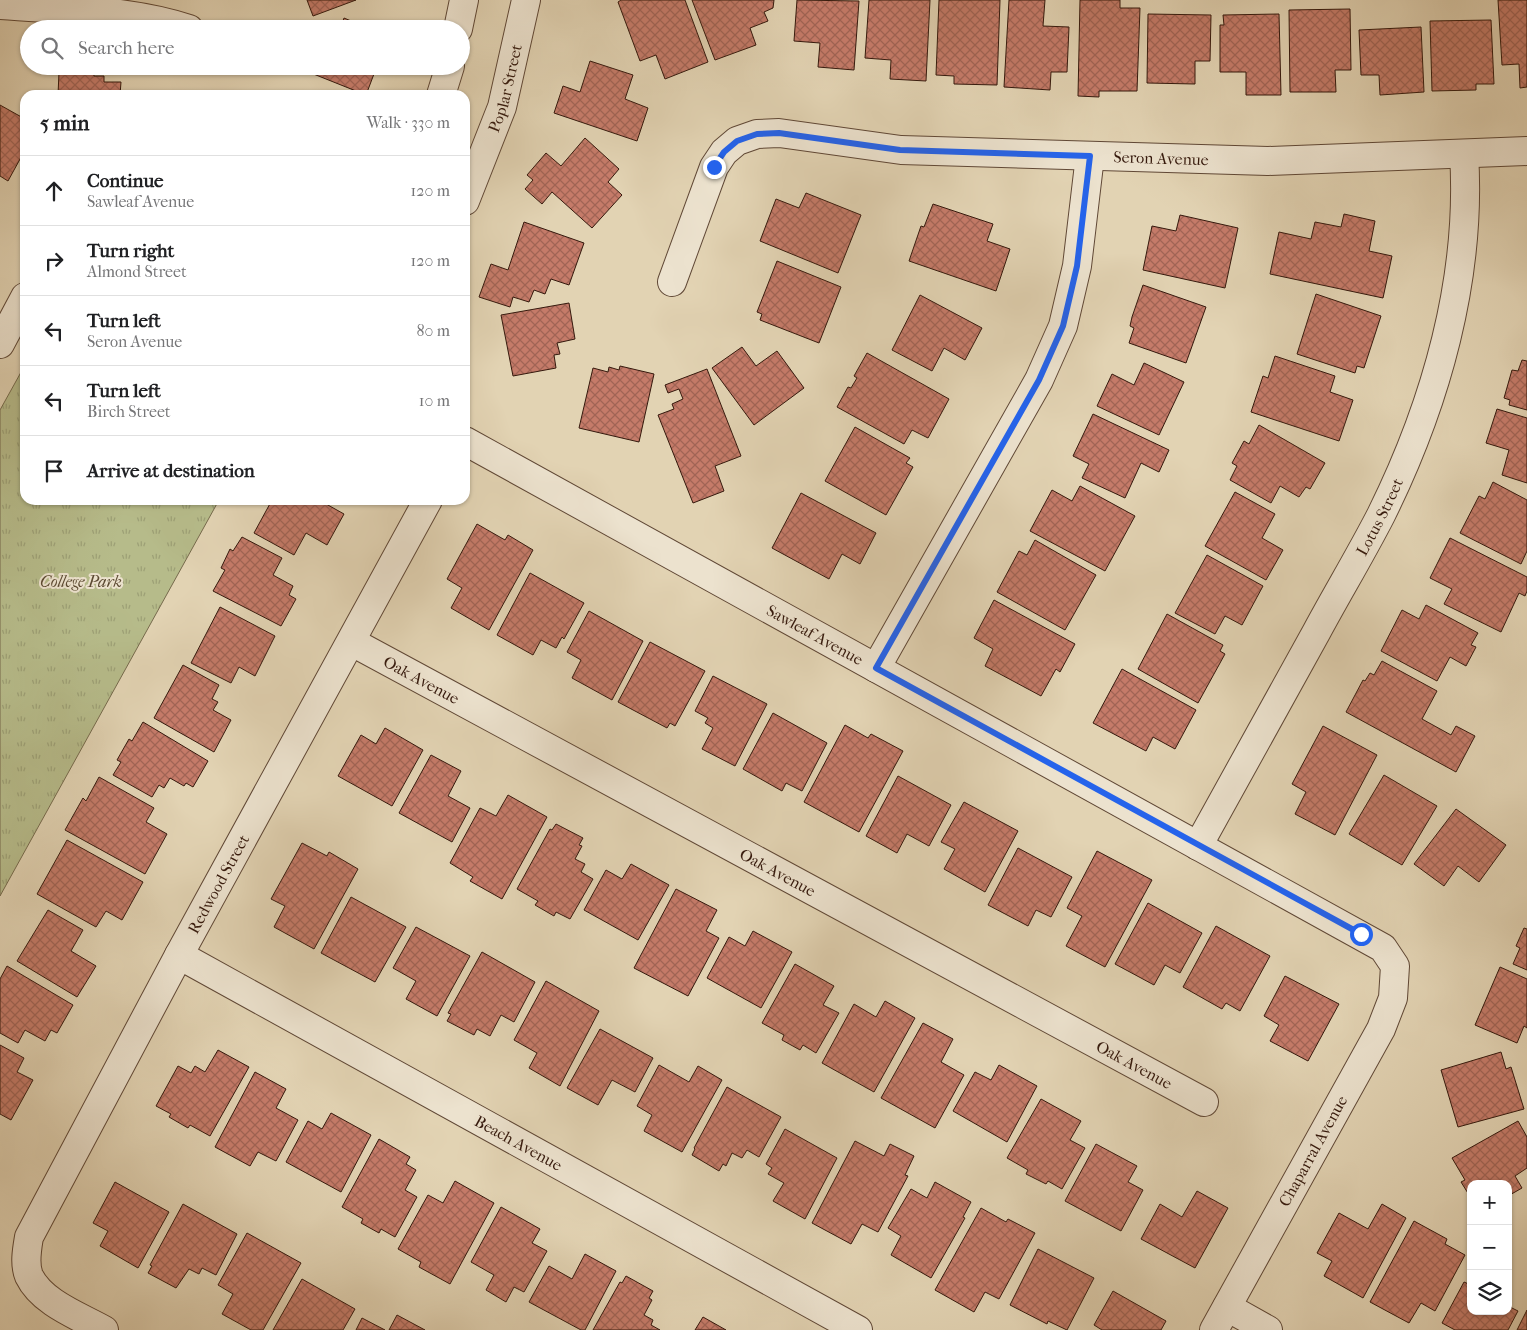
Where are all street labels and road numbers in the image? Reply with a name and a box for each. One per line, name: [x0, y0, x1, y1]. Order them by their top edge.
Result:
street label: Poplar Street: [484, 42, 525, 135]
street label: Seron Avenue: [1113, 147, 1209, 169]
street label: Lotus Street: [1352, 475, 1407, 559]
street label: Sawleaf Avenue: [764, 600, 867, 669]
street label: Oak Avenue: [380, 651, 463, 708]
street label: Redwood Street: [183, 831, 253, 937]
street label: Oak Avenue: [737, 844, 819, 900]
street label: Oak Avenue: [1093, 1036, 1176, 1093]
street label: Chaparral Avenue: [1275, 1092, 1351, 1210]
street label: Beach Avenue: [472, 1111, 566, 1174]

